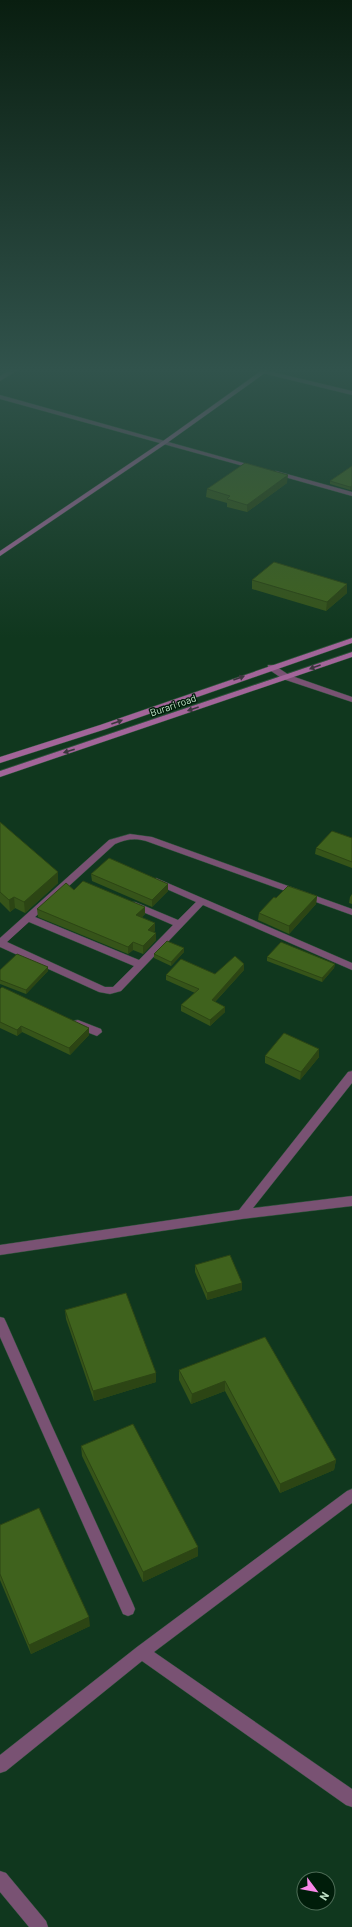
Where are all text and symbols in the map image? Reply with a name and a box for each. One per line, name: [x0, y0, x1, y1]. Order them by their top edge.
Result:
one-way arrow: [309, 664, 321, 670]
one-way arrow: [234, 675, 246, 681]
street label: Burari road: [148, 692, 198, 718]
one-way arrow: [186, 707, 198, 713]
one-way arrow: [111, 719, 123, 725]
one-way arrow: [63, 749, 75, 755]
north arrow: [296, 1871, 336, 1911]
text: N: [317, 1890, 332, 1903]

